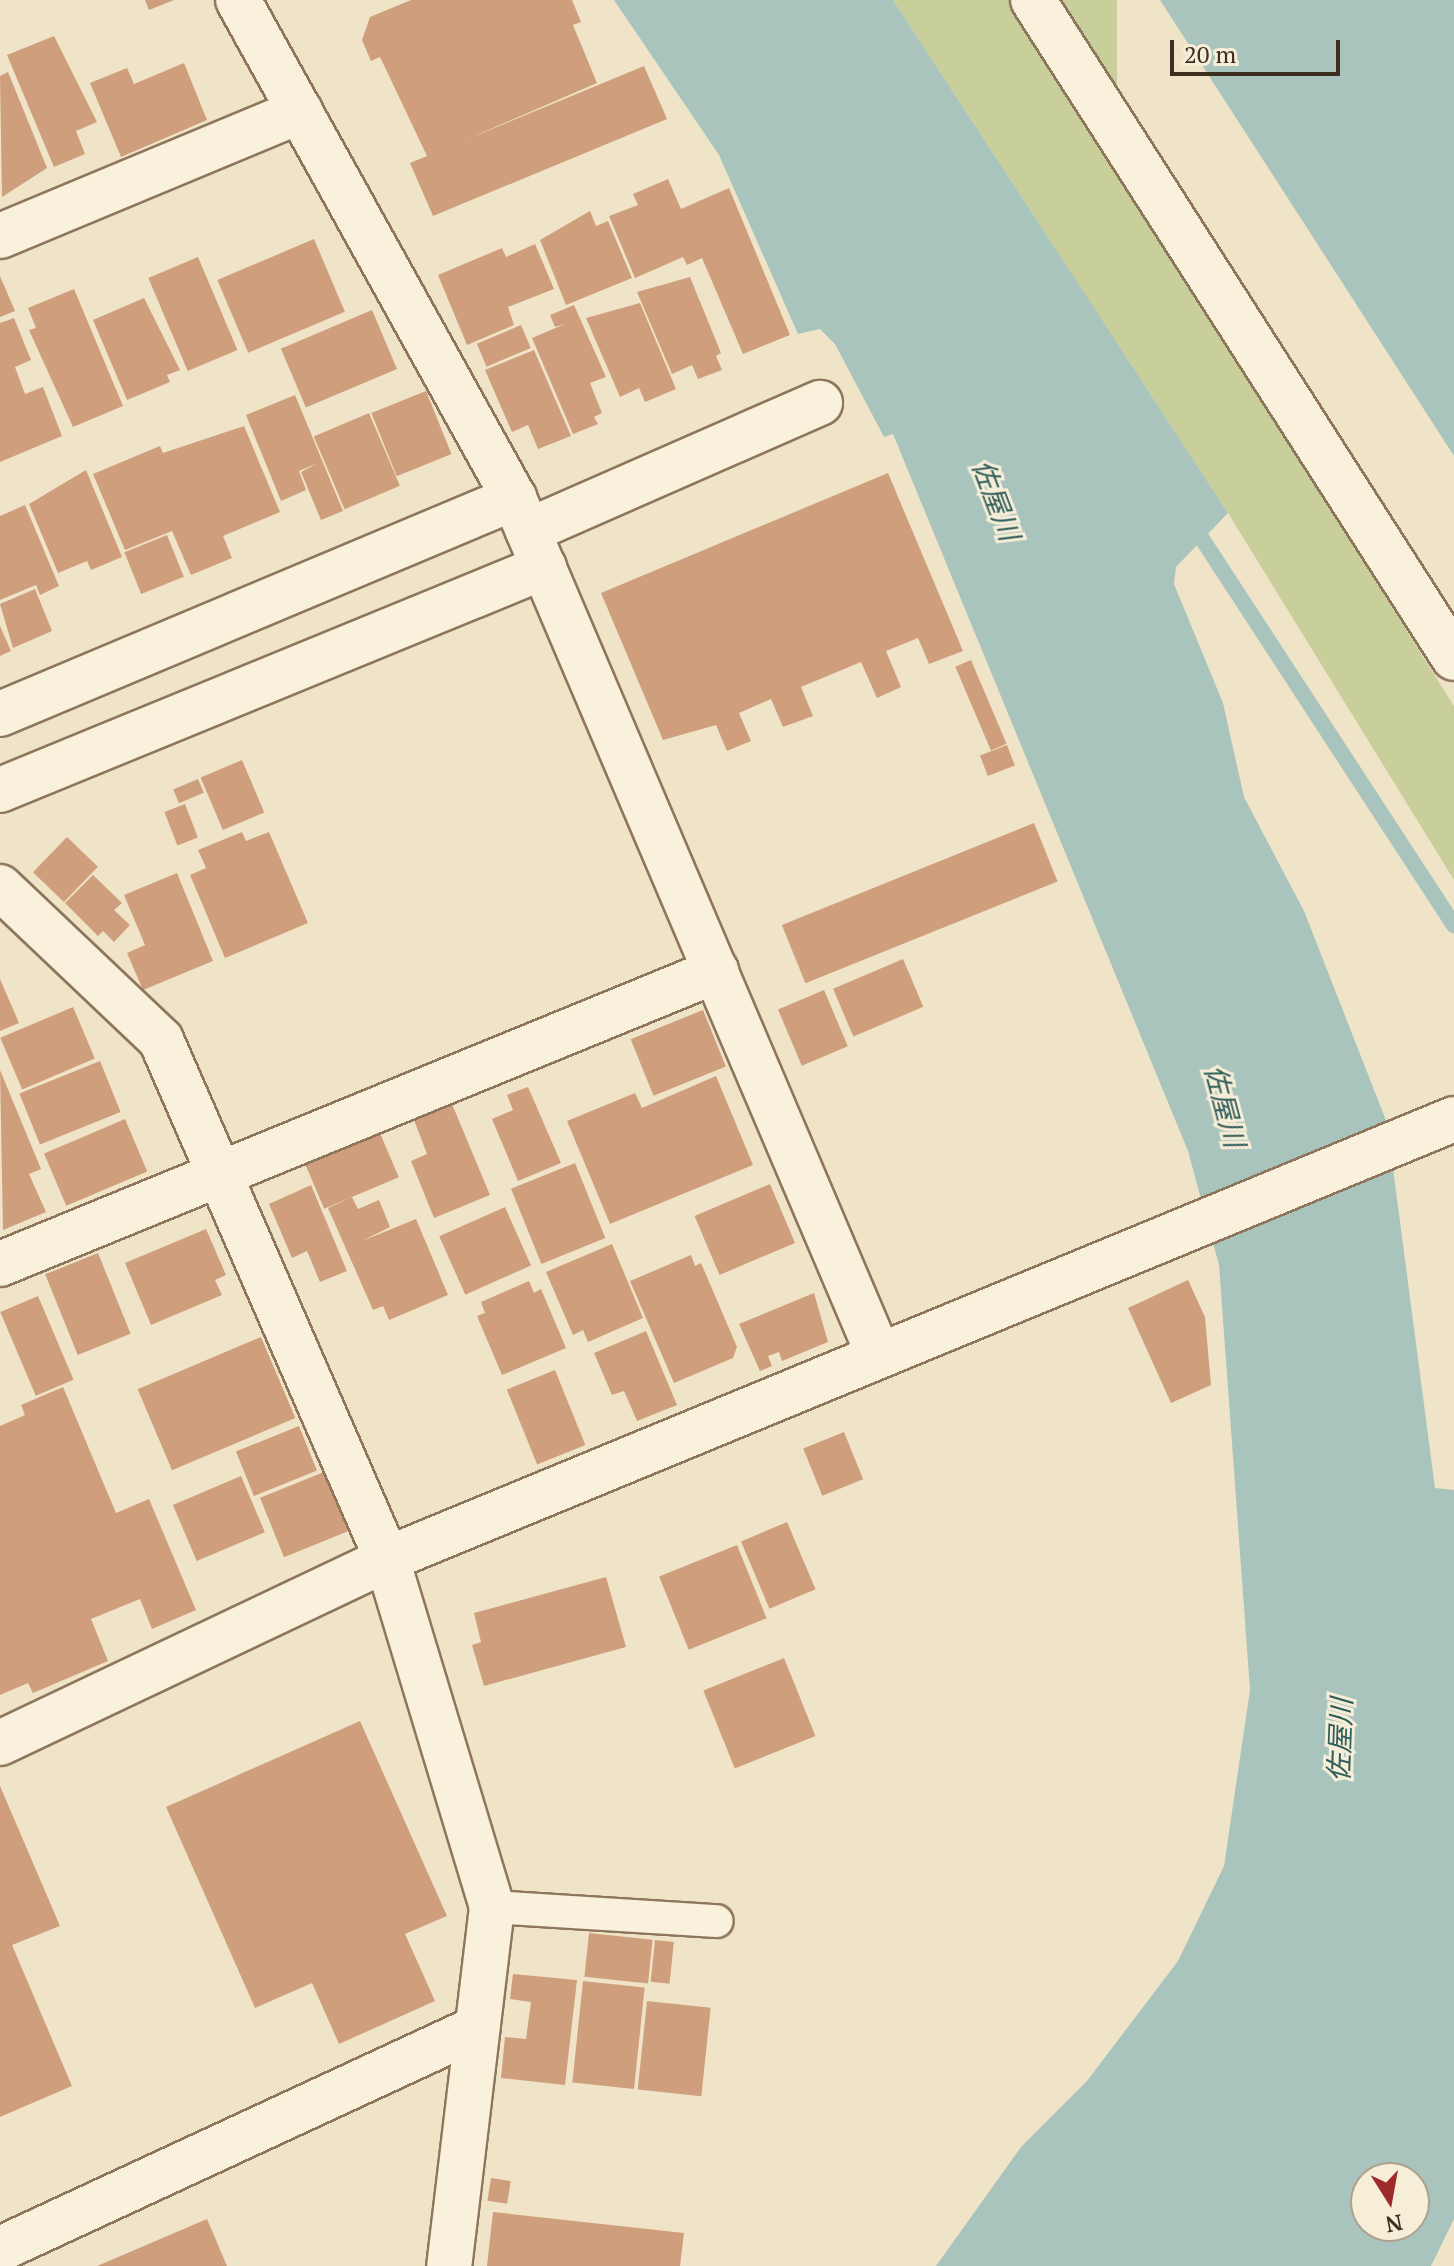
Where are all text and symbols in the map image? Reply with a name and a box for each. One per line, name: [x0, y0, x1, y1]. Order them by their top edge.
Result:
scale bar: [1174, 24, 1344, 74]
text: 20 m: [1184, 38, 1236, 70]
water label: 佐屋川: [965, 455, 1027, 545]
water label: 佐屋川: [1198, 1061, 1252, 1151]
water label: 佐屋川: [1322, 1697, 1358, 1783]
north arrow: [1350, 2162, 1430, 2242]
text: N: [1383, 2208, 1405, 2240]

